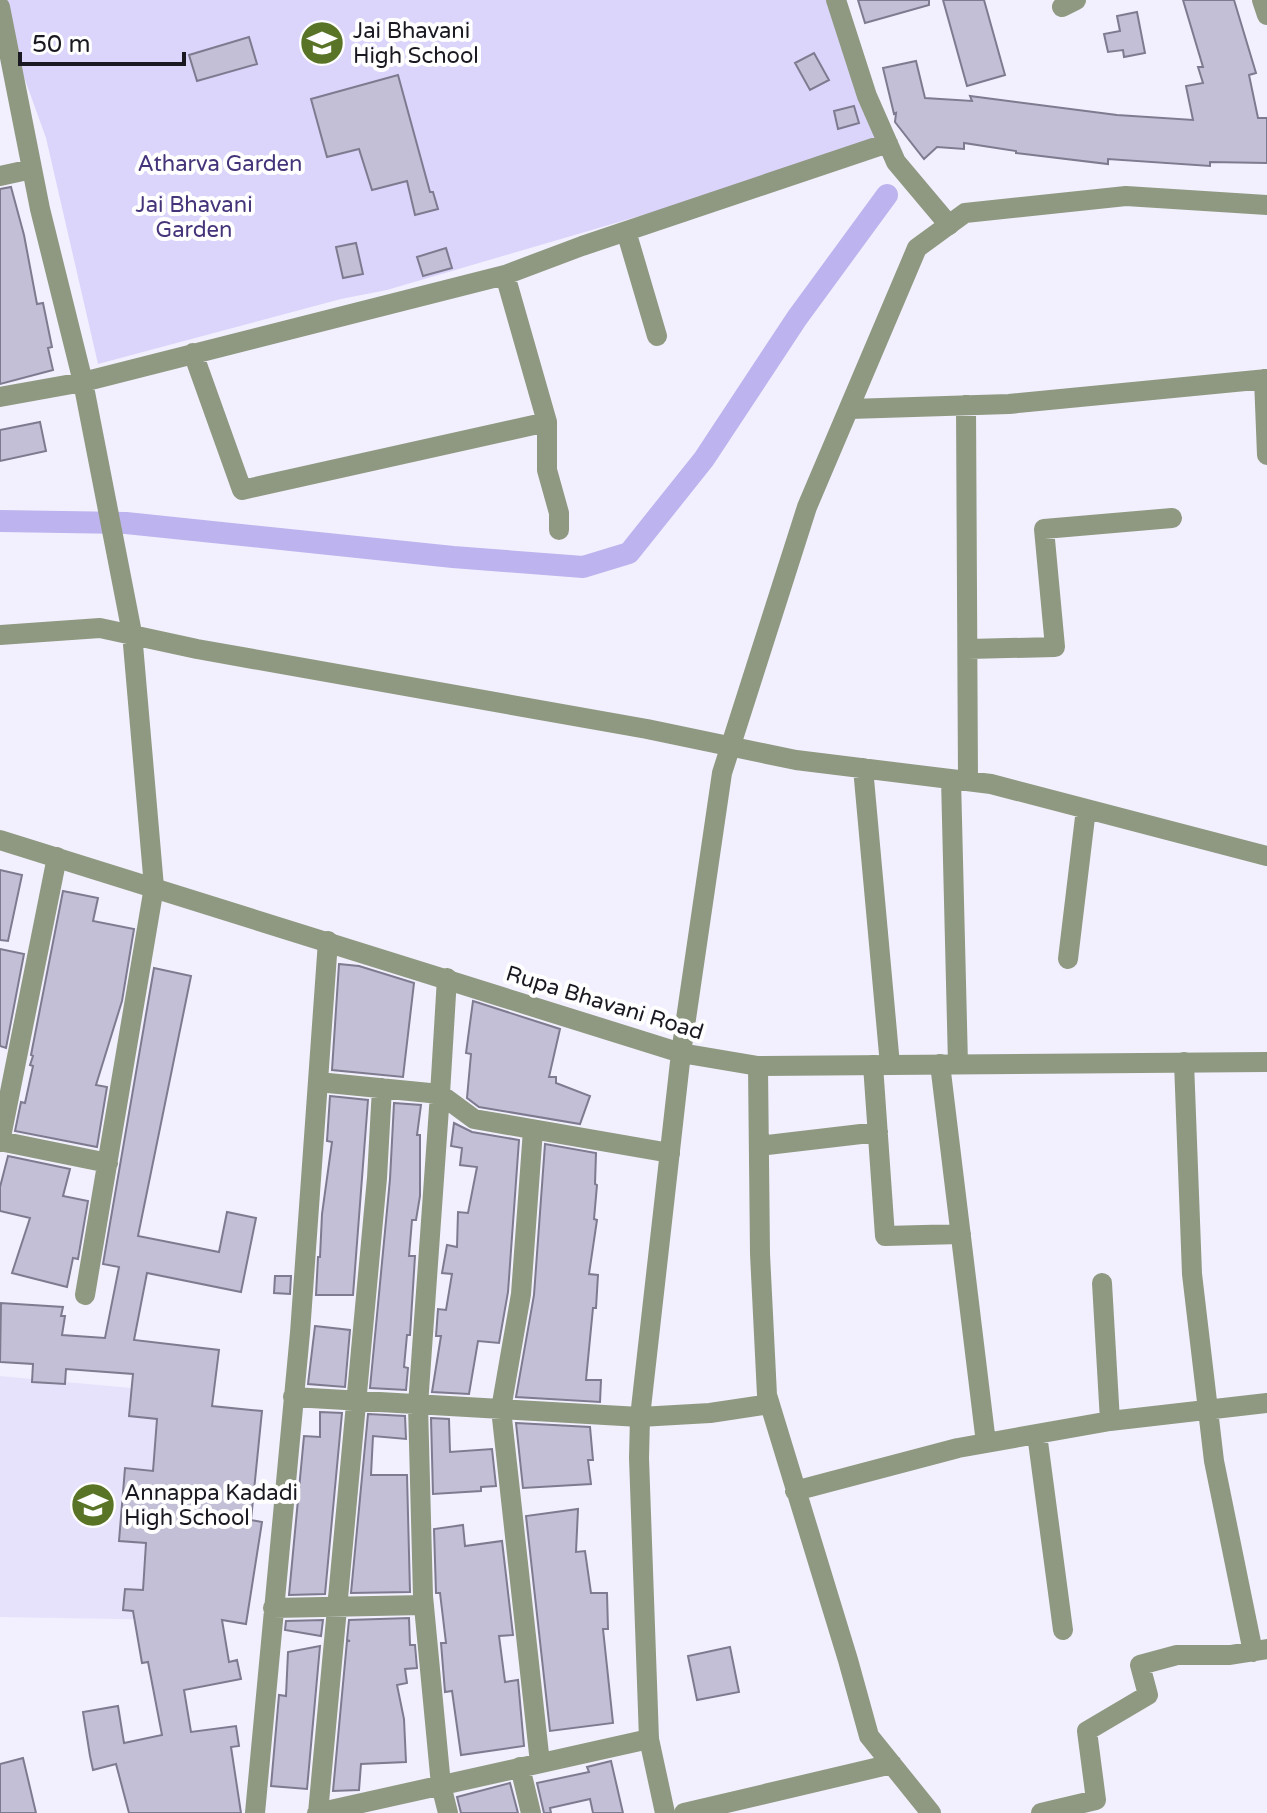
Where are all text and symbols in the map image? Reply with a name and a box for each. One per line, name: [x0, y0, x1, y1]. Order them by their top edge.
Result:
scale bar: [20, 16, 184, 66]
place label: Jai Bhavani High School: [353, 18, 479, 69]
school or university icon: Jai Bhavani High School: [298, 19, 346, 67]
text: 50 m: [32, 30, 90, 59]
park label: Atharva Garden: [138, 151, 302, 177]
park label: Jai Bhavani Garden: [135, 192, 253, 243]
street label: Rupa Bhavani Road: [503, 960, 707, 1045]
place label: Annappa Kadadi High School: [124, 1480, 298, 1531]
school or university icon: Annappa Kadadi High School: [69, 1481, 117, 1529]

